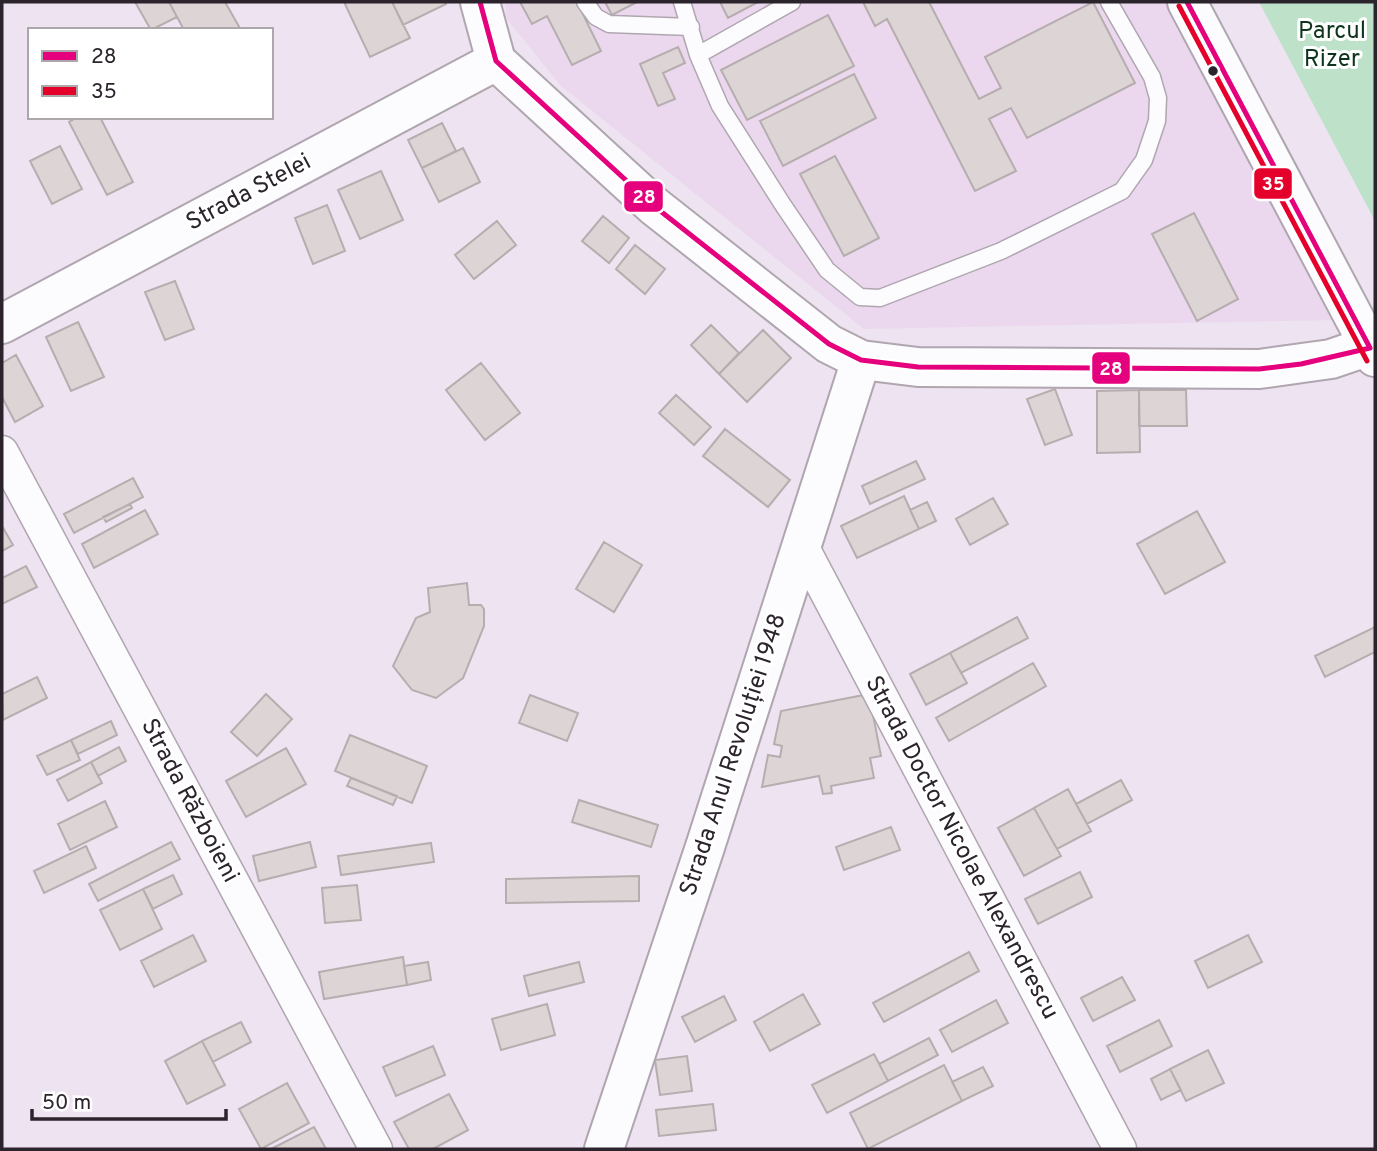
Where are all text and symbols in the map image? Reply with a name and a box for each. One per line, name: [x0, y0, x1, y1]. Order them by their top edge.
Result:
park label: Parcul Rizer: [1298, 17, 1366, 75]
legend: [28, 28, 273, 119]
text: 28: [91, 44, 117, 71]
unlabelled marker: [1206, 64, 1220, 78]
text: 35: [91, 79, 117, 106]
street label: Strada Stelei: [181, 148, 317, 238]
line badge: 35: [1253, 167, 1293, 200]
text: 35: [1262, 173, 1285, 197]
line badge: 28: [623, 180, 664, 213]
text: 28: [632, 186, 656, 210]
line badge: 28: [1091, 351, 1131, 385]
text: 28: [1099, 358, 1123, 382]
street label: Strada Anul Revoluției 1948: [674, 610, 794, 900]
street label: Strada Doctor Nicolae Alexandrescu: [857, 671, 1065, 1025]
street label: Strada Războieni: [133, 714, 245, 888]
scale bar: [32, 1078, 226, 1122]
text: 50 m: [42, 1090, 91, 1117]

